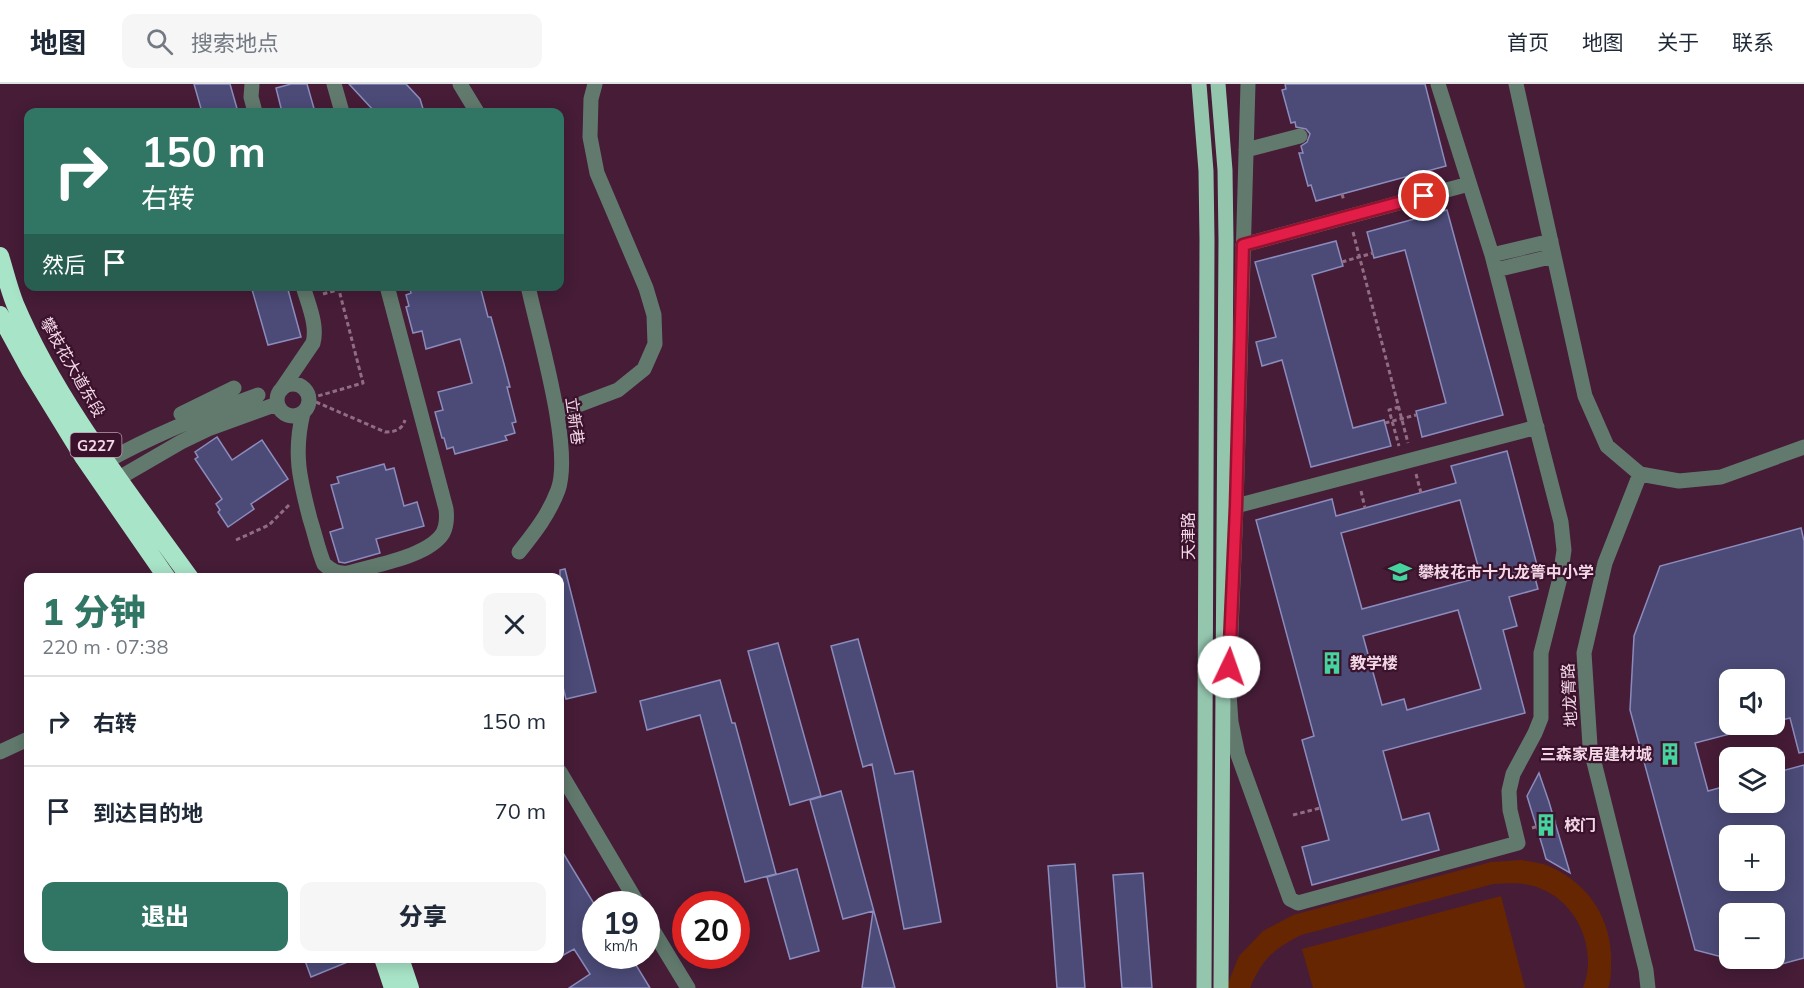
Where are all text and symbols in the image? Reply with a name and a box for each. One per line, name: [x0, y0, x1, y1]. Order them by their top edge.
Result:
search box: [122, 14, 542, 68]
text: 地图: [30, 25, 86, 60]
icon: search: [143, 25, 176, 58]
text: 搜索地点: [191, 29, 279, 57]
text: 首页: [1507, 29, 1549, 55]
text: 地图: [1582, 29, 1624, 55]
text: 关于: [1657, 29, 1699, 55]
text: 联系: [1732, 29, 1774, 55]
text: 150 m: [141, 125, 266, 178]
icon: right: [42, 132, 120, 210]
pin: [1398, 170, 1449, 221]
icon: arrive: [1407, 179, 1440, 212]
text: 右转: [141, 181, 195, 215]
icon: arrive: [98, 246, 131, 279]
text: 然后: [42, 251, 86, 279]
street label: 攀枝花大道东段: [36, 313, 110, 421]
street label: 立新巷: [562, 396, 588, 446]
road number: G227: [70, 433, 122, 457]
street label: 天津路: [1178, 512, 1198, 560]
school or university icon: 攀枝花市十九龙箐中小学: [1387, 559, 1413, 585]
place label: 攀枝花市十九龙箐中小学: [1418, 562, 1594, 582]
text: 1 分钟: [42, 589, 146, 634]
button: close: [483, 593, 546, 656]
text: 220 m · 07:38: [42, 634, 168, 659]
position arrow: [1197, 635, 1261, 699]
building icon: 教学楼: [1319, 650, 1345, 676]
place label: 教学楼: [1350, 653, 1398, 673]
street label: 地龙箐路: [1557, 663, 1581, 727]
map controls: [1719, 669, 1785, 969]
button: sound: [1719, 669, 1785, 735]
icon: right: [42, 705, 75, 738]
text: 150 m: [481, 707, 546, 735]
text: 右转: [93, 709, 137, 737]
building icon: 三森家居建材城: [1657, 741, 1683, 767]
place label: 三森家居建材城: [1540, 744, 1652, 764]
button: layers: [1719, 747, 1785, 813]
icon: arrive: [42, 795, 75, 828]
text: 70 m: [495, 797, 546, 825]
text: 到达目的地: [93, 799, 203, 827]
building icon: 校门: [1533, 812, 1559, 838]
place label: 校门: [1564, 815, 1596, 835]
button: +: [1719, 825, 1785, 891]
button: 退出: [42, 882, 288, 951]
button: 分享: [300, 882, 546, 951]
speed limit sign: 20: [672, 891, 750, 969]
button: −: [1719, 903, 1785, 969]
text: 19: [603, 904, 639, 942]
text: km/h: [604, 936, 638, 955]

